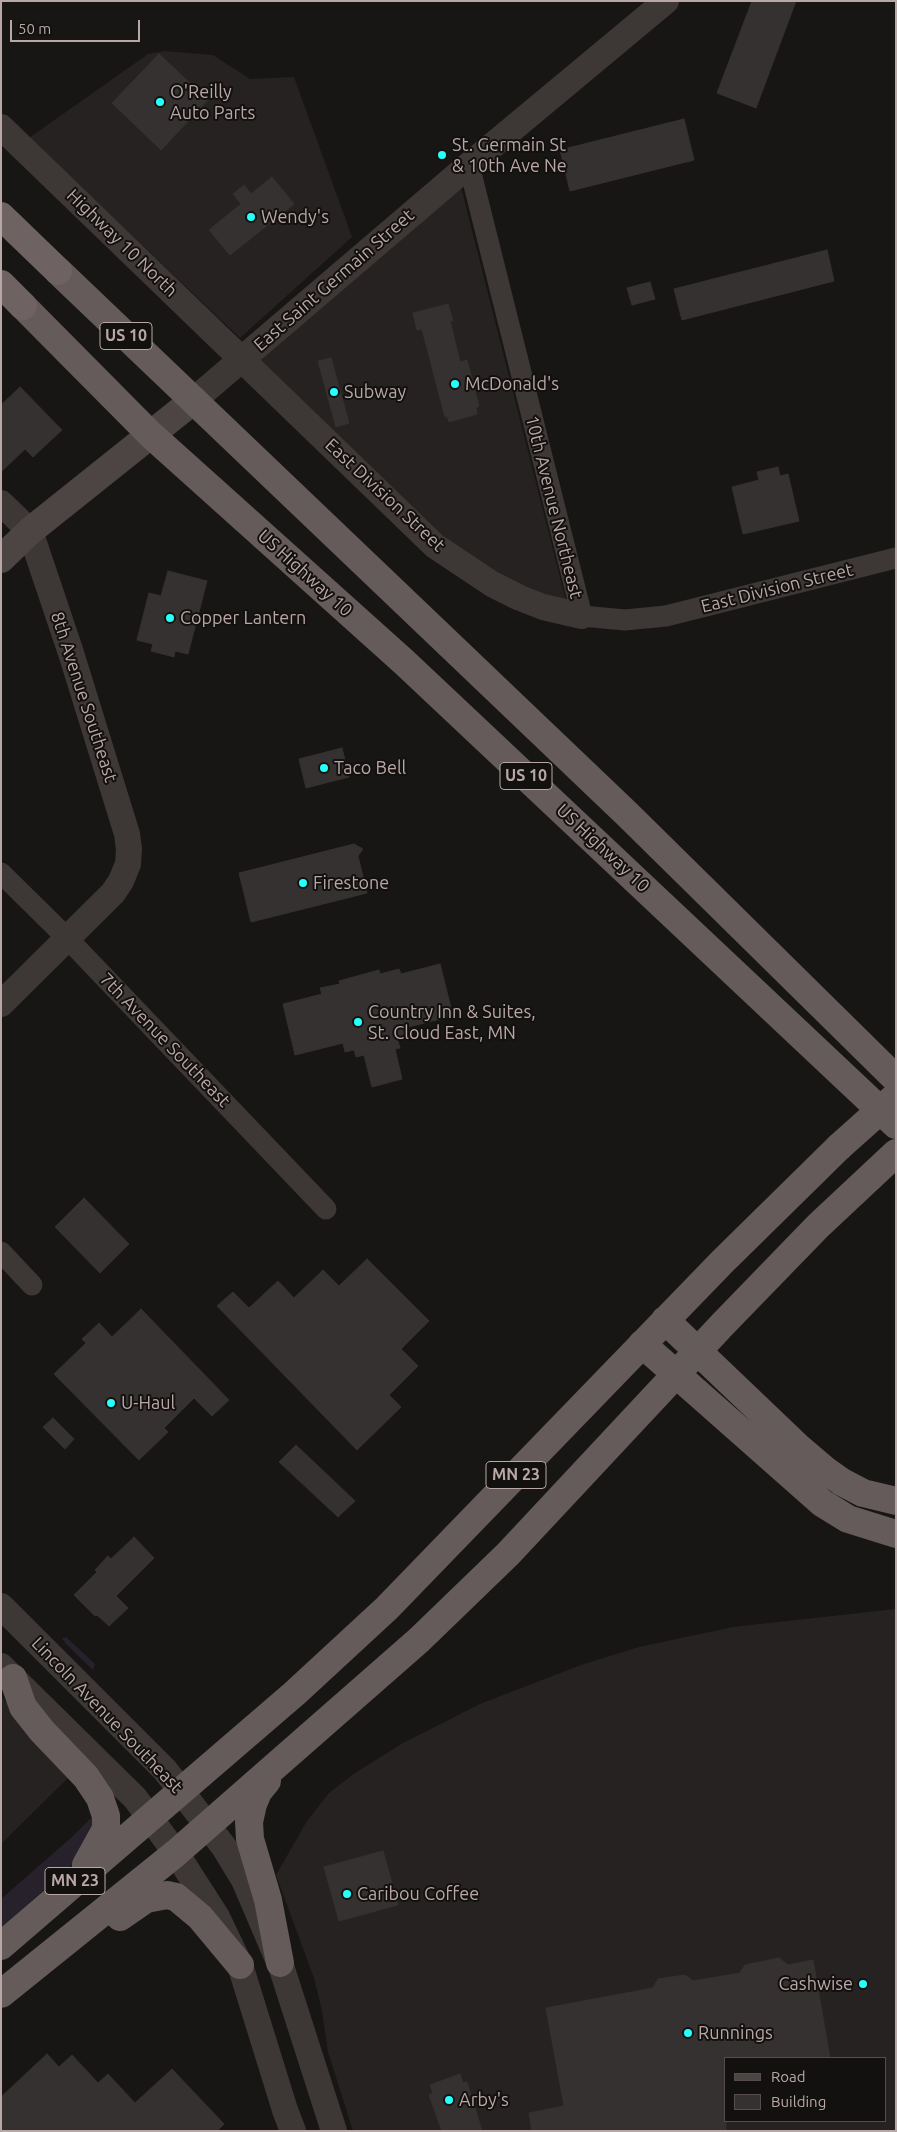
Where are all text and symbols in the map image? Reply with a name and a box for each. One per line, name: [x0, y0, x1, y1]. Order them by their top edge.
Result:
scale bar: [12, 10, 142, 42]
text: 50 m: [18, 20, 51, 37]
place label: O'Reilly Auto Parts: [170, 81, 255, 124]
marker: O'Reilly Auto Parts: [154, 96, 166, 108]
place label: St. Germain St & 10th Ave Ne: [452, 134, 567, 176]
marker: St. Germain St & 10th Ave Ne: [436, 149, 448, 161]
street label: Highway 10 North: [62, 185, 182, 301]
street label: East Saint Germain Street: [249, 204, 419, 356]
place label: Wendy's: [261, 206, 329, 228]
marker: Wendy's: [245, 211, 257, 223]
road number: US 10: [100, 322, 152, 350]
place label: McDonald's: [465, 373, 559, 395]
marker: McDonald's: [449, 378, 461, 390]
place label: Subway: [344, 381, 406, 403]
marker: Subway: [328, 386, 340, 398]
street label: 10th Avenue Northeast: [521, 413, 587, 601]
street label: East Division Street: [321, 434, 449, 556]
street label: US Highway 10: [253, 525, 357, 621]
street label: East Division Street: [699, 559, 855, 617]
place label: Copper Lantern: [180, 607, 306, 629]
street label: 8th Avenue Southeast: [46, 609, 122, 785]
marker: Copper Lantern: [164, 612, 176, 624]
place label: Taco Bell: [334, 757, 406, 779]
marker: Taco Bell: [318, 762, 330, 774]
road number: US 10: [500, 762, 552, 789]
street label: US Highway 10: [552, 799, 654, 897]
place label: Firestone: [313, 872, 389, 894]
marker: Firestone: [297, 877, 309, 889]
street label: 7th Avenue Southeast: [95, 968, 235, 1112]
place label: Country Inn & Suites, St. Cloud East, MN: [368, 1001, 536, 1044]
marker: Country Inn & Suites, St. Cloud East, MN: [352, 1016, 364, 1028]
place label: U-Haul: [121, 1392, 175, 1414]
marker: U-Haul: [105, 1397, 117, 1409]
road number: MN 23: [486, 1462, 546, 1488]
street label: Lincoln Avenue Southeast: [27, 1633, 187, 1797]
road number: MN 23: [45, 1868, 105, 1894]
place label: Caribou Coffee: [357, 1883, 479, 1905]
marker: Caribou Coffee: [341, 1888, 353, 1900]
place label: Cashwise: [779, 1973, 853, 1995]
marker: Cashwise: [857, 1978, 869, 1990]
place label: Runnings: [698, 2022, 773, 2044]
marker: Runnings: [682, 2027, 694, 2039]
legend: [724, 2057, 887, 2122]
text: Road: [771, 2068, 806, 2085]
place label: Arby's: [459, 2089, 509, 2111]
text: Building: [771, 2093, 826, 2110]
marker: Arby's: [443, 2094, 455, 2106]

